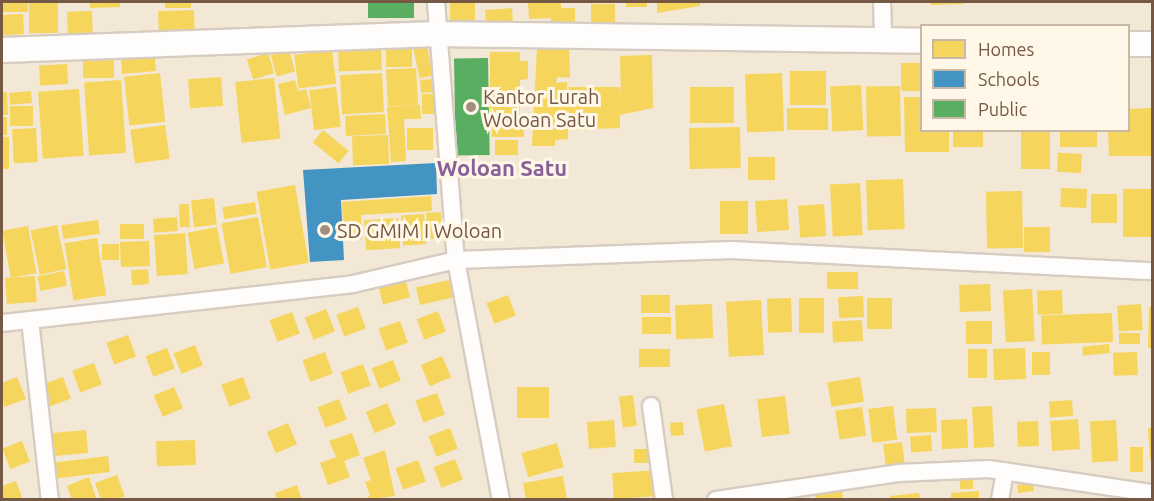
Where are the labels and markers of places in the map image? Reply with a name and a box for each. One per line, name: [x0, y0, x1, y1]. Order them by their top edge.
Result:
place label: Kantor Lurah Woloan Satu: [483, 84, 599, 131]
marker: Kantor Lurah Woloan Satu: [464, 100, 478, 114]
place label: SD GMIM I Woloan: [337, 218, 502, 242]
marker: SD GMIM I Woloan: [318, 223, 332, 237]

